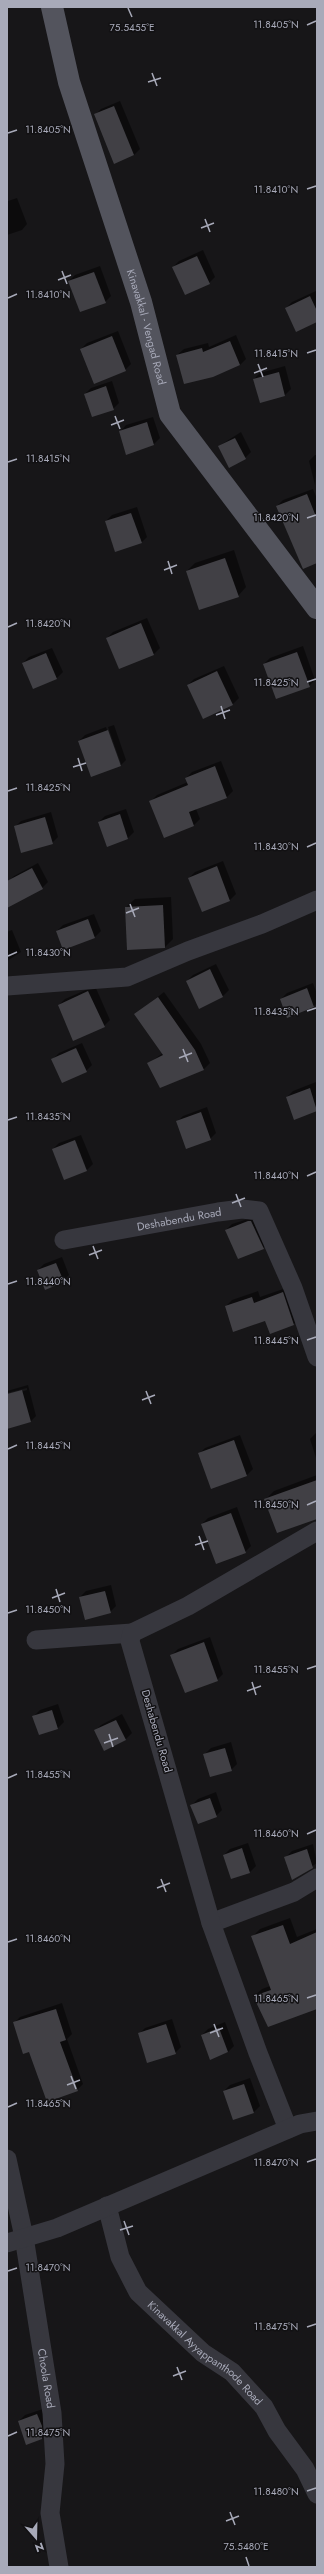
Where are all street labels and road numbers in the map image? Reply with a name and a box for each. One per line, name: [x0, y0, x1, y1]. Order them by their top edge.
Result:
street label: Kinavakkal - Vengad Road: [123, 267, 170, 387]
street label: Deshabendu Road: [136, 1204, 222, 1235]
street label: Deshabendu Road: [138, 1688, 176, 1774]
street label: Kinavakkal Ayyappanthode Road: [144, 2297, 266, 2409]
street label: Choola Road: [34, 2347, 59, 2409]

